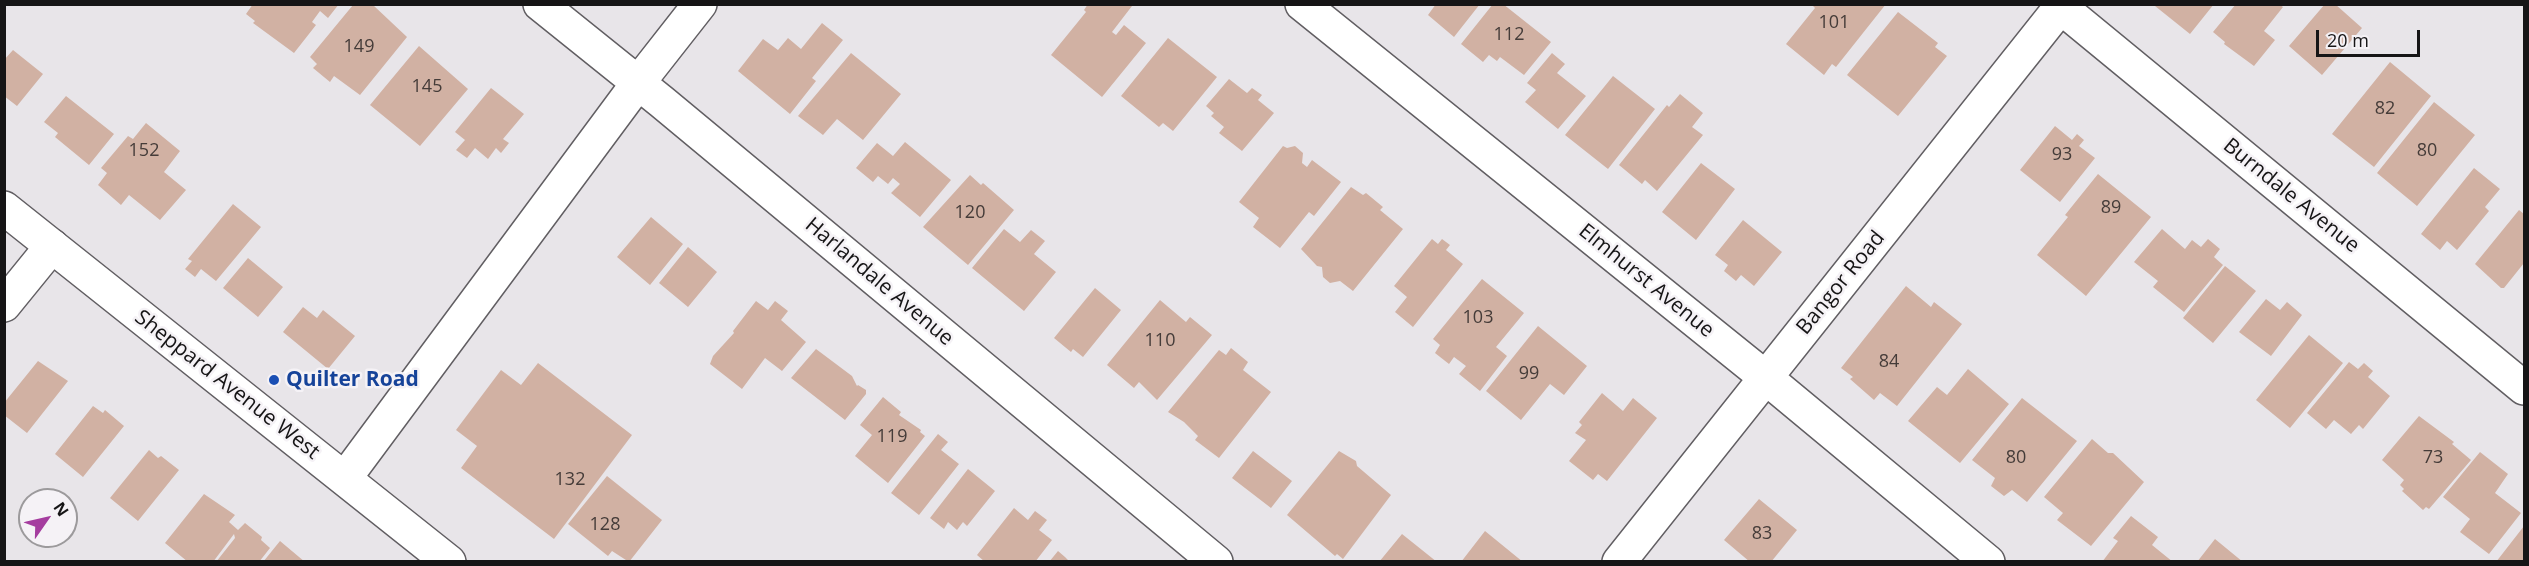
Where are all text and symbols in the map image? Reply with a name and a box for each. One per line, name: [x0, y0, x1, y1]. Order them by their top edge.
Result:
house number: 101: [1819, 12, 1849, 34]
scale bar: [2319, 18, 2422, 56]
house number: 112: [1494, 24, 1524, 46]
text: 20 m: [2327, 28, 2369, 52]
house number: 149: [344, 36, 374, 58]
house number: 145: [412, 76, 442, 98]
house number: 82: [2375, 98, 2395, 120]
street label: Burndale Avenue: [2218, 133, 2364, 259]
house number: 152: [129, 140, 159, 162]
house number: 80: [2417, 140, 2437, 162]
house number: 93: [2052, 144, 2072, 166]
house number: 89: [2101, 197, 2121, 219]
house number: 120: [955, 202, 985, 224]
street label: Harlandale Avenue: [800, 213, 958, 351]
street label: Elmhurst Avenue: [1573, 219, 1719, 343]
street label: Bangor Road: [1791, 226, 1891, 340]
street label: Sheppard Avenue West: [130, 305, 324, 465]
house number: 103: [1463, 307, 1493, 329]
house number: 110: [1145, 330, 1175, 352]
house number: 84: [1879, 351, 1899, 373]
house number: 99: [1519, 363, 1539, 385]
place label: Quilter Road: [286, 367, 419, 393]
marker: Quilter Road: [267, 373, 281, 387]
house number: 119: [877, 426, 907, 448]
house number: 80: [2006, 447, 2026, 469]
house number: 73: [2423, 447, 2443, 469]
house number: 132: [555, 469, 585, 491]
north arrow: [18, 488, 78, 548]
text: N: [49, 498, 74, 521]
house number: 128: [590, 514, 620, 536]
house number: 83: [1752, 523, 1772, 545]

